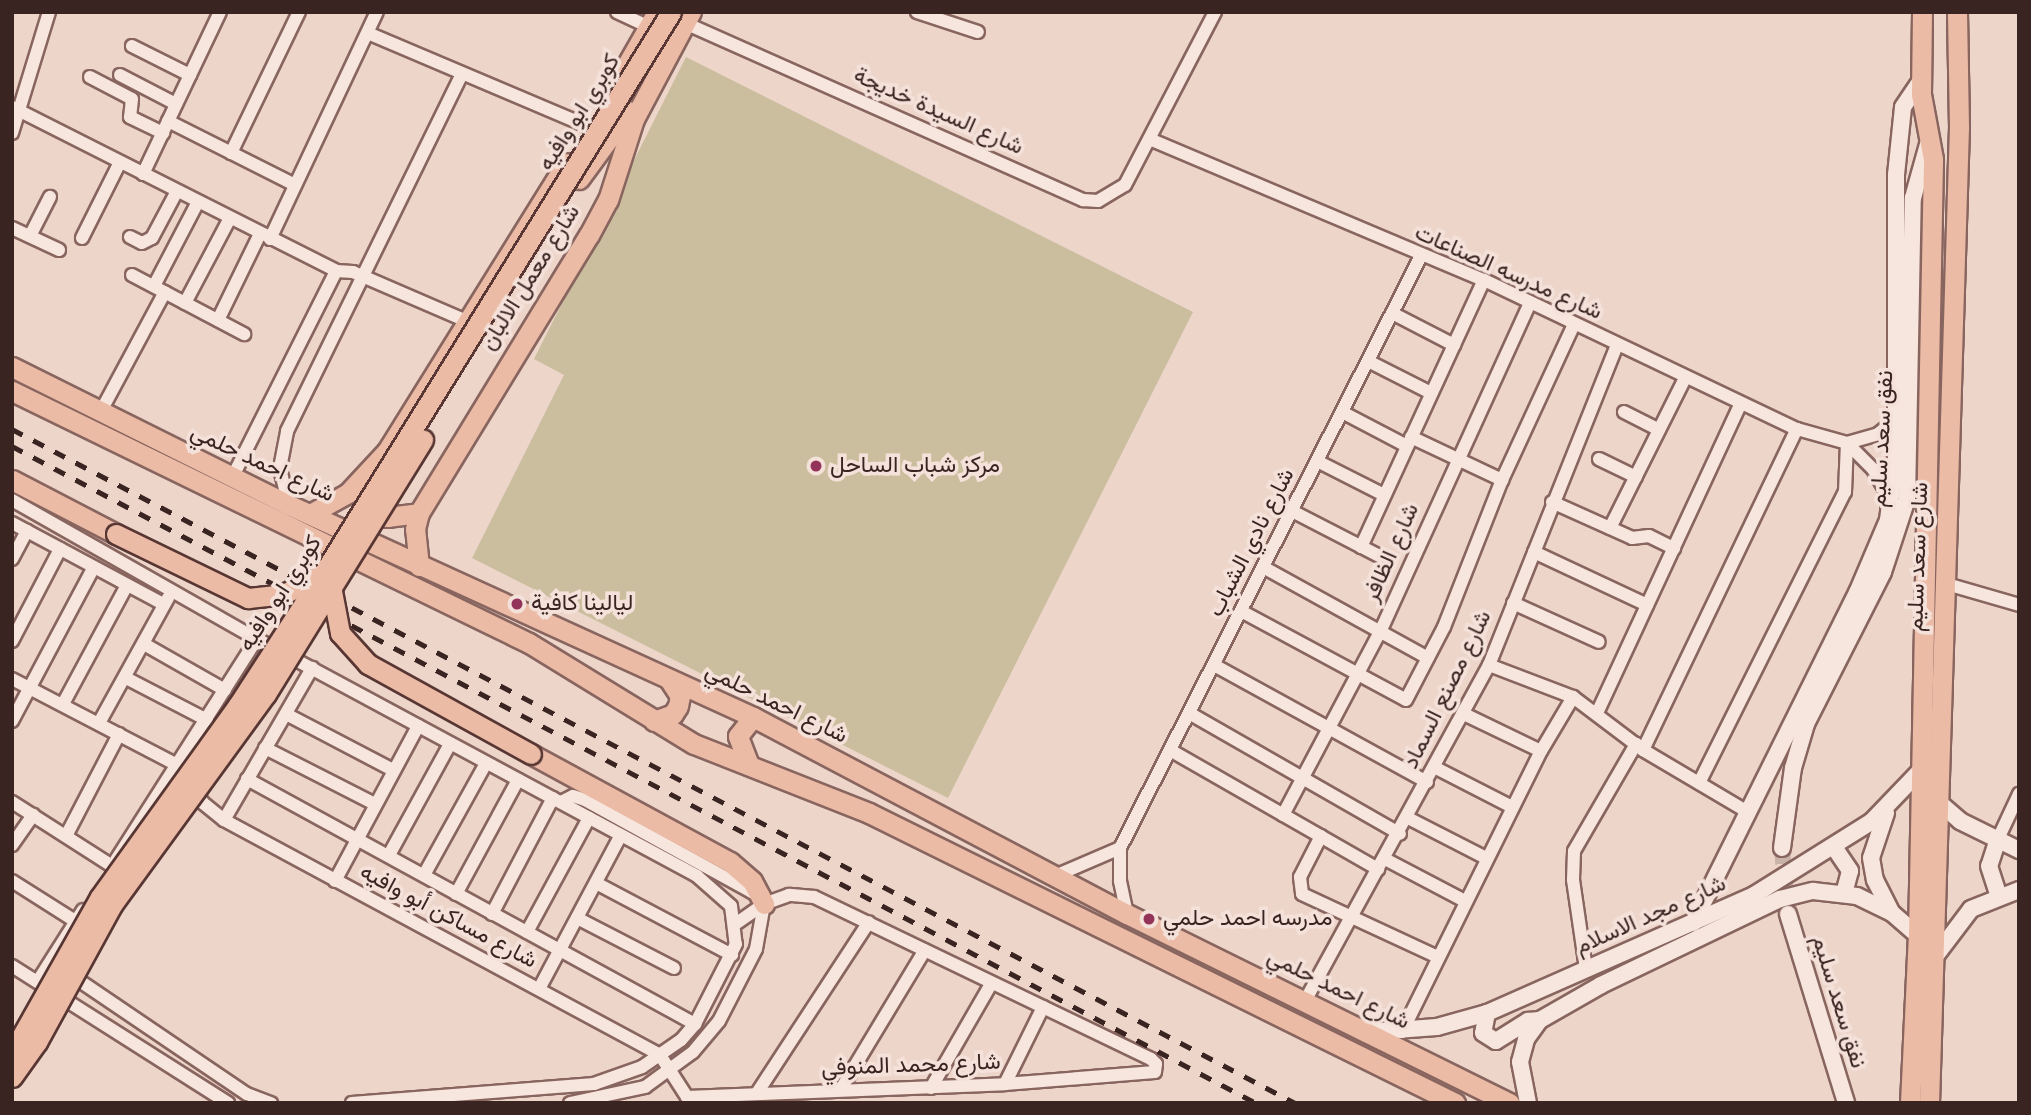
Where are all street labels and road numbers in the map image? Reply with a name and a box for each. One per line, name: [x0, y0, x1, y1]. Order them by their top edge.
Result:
street label: كوبري ابو وافيه: [533, 49, 627, 177]
street label: شارع السيدة خديجة: [849, 62, 1027, 162]
street label: شارع معمل الالبان: [475, 200, 587, 356]
street label: شارع مدرسه الصناعات: [1410, 219, 1606, 327]
street label: نفق سعد سليم: [1866, 370, 1900, 508]
street label: شارع احمد حلمي: [186, 419, 338, 509]
street label: شارع نادي الشباب: [1203, 464, 1301, 622]
street label: شارع سعد سليم: [1903, 482, 1935, 632]
street label: شارع الظافر: [1358, 499, 1426, 607]
street label: كوبري ابو وافيه: [233, 531, 329, 657]
street label: شارع مصنع السماد: [1398, 606, 1498, 774]
street label: شارع احمد حلمي: [700, 658, 852, 750]
street label: شارع مساكن أبو وافيه: [355, 859, 541, 975]
street label: شارع مجد الاسلام: [1571, 870, 1731, 962]
street label: نفق سعد سليم: [1805, 932, 1871, 1072]
street label: شارع احمد حلمي: [1262, 944, 1414, 1036]
street label: شارع محمد المنوفي: [821, 1049, 1001, 1083]

